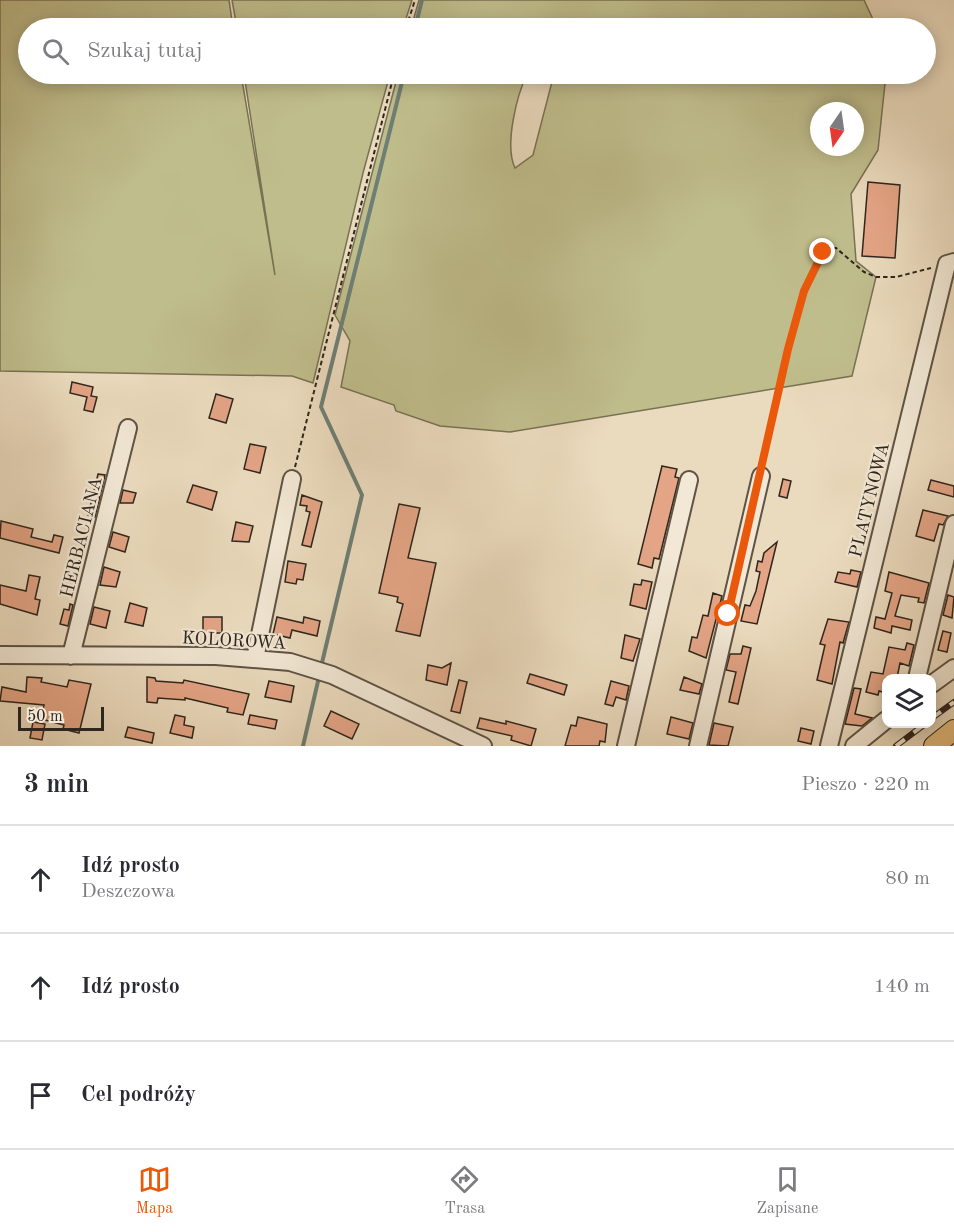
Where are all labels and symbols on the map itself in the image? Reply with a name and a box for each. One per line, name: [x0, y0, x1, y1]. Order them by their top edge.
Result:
north arrow: [810, 102, 864, 156]
route end: [809, 238, 835, 264]
street label: PLATYNOWA: [847, 441, 893, 560]
street label: HERBACIANA: [58, 475, 106, 600]
route start: [714, 600, 740, 626]
street label: KOLOROWA: [181, 629, 287, 653]
scale bar: [18, 704, 104, 732]

